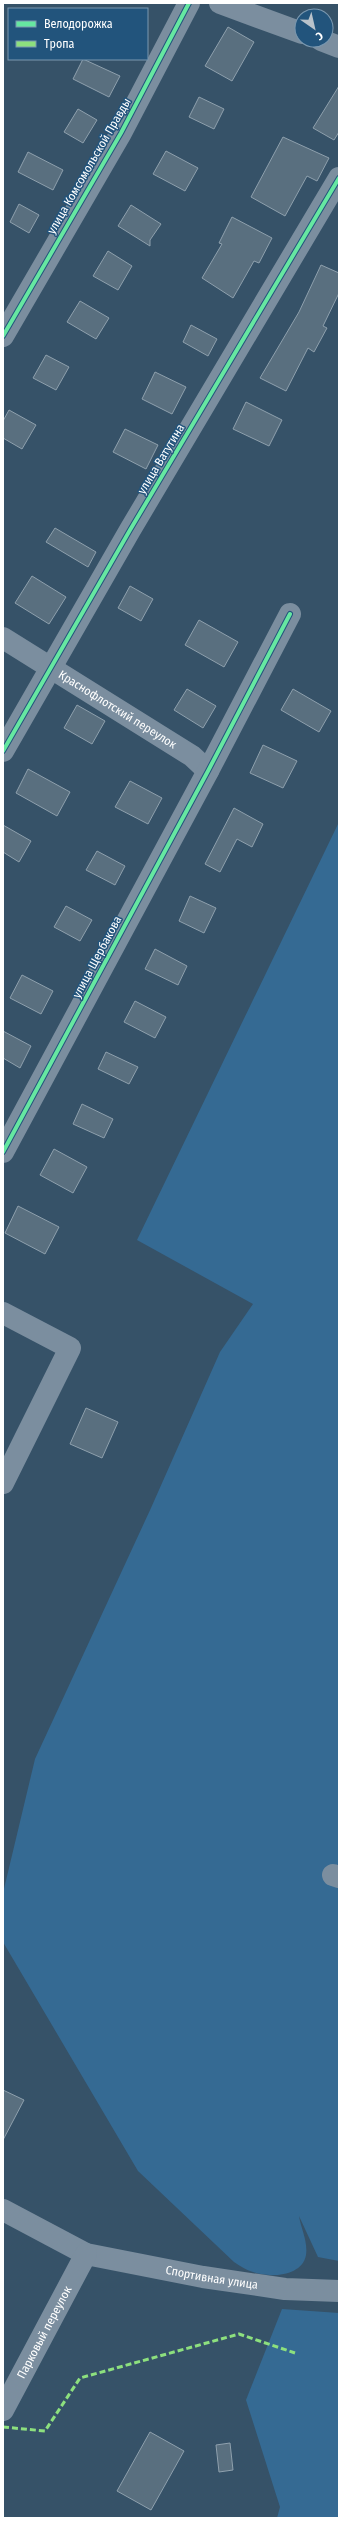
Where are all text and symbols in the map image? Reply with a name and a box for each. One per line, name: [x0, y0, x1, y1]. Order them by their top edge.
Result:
legend: [8, 8, 148, 60]
north arrow: [294, 8, 334, 48]
text: Велодорожка: [44, 17, 113, 31]
text: С: [313, 29, 325, 43]
text: Тропа: [44, 37, 75, 51]
street label: улица Комсомольской Правды: [44, 95, 134, 237]
street label: улица Ватутина: [135, 421, 187, 496]
street label: Краснофлотский переулок: [56, 667, 179, 752]
street label: улица Щербакова: [70, 914, 125, 1000]
street label: Спортивная улица: [165, 2263, 259, 2292]
street label: Парковый переулок: [14, 2283, 75, 2381]

